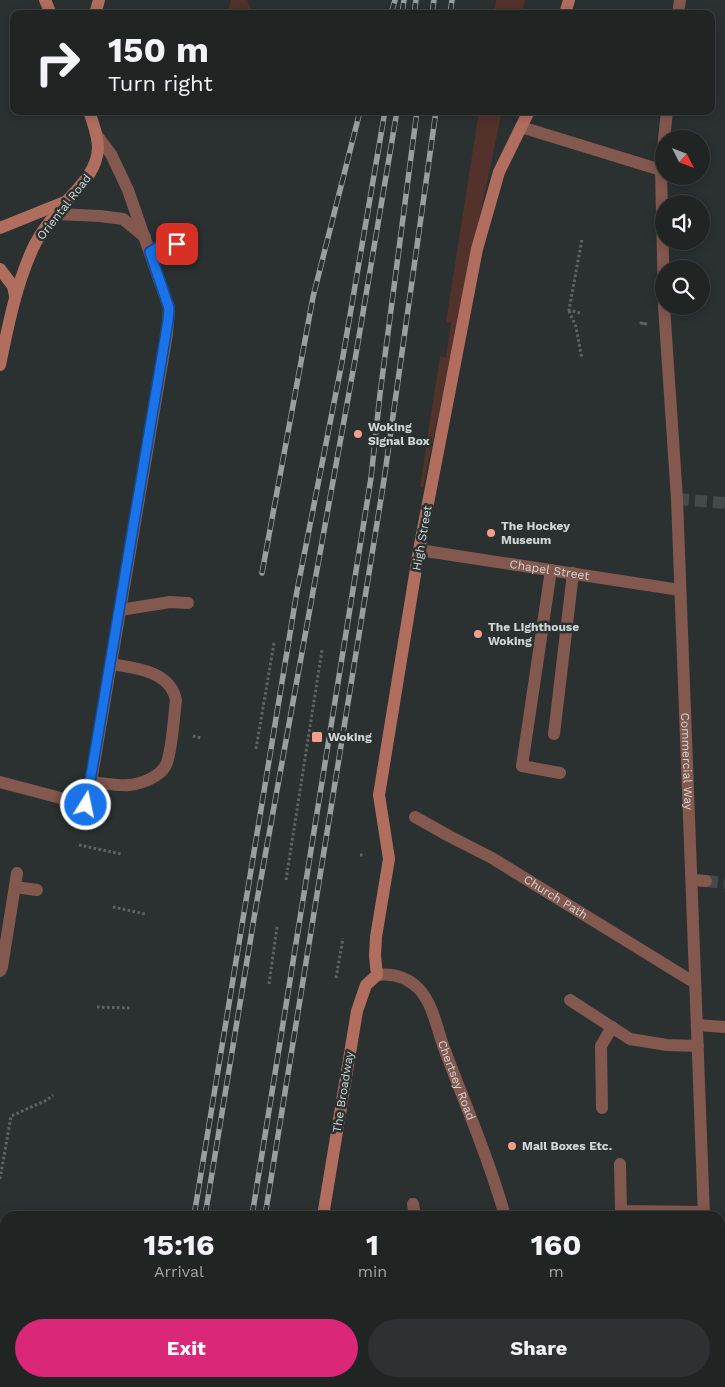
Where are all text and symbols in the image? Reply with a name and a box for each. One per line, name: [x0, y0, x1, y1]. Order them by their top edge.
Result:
text: 150 m: [108, 29, 209, 71]
icon: right: [25, 30, 90, 95]
text: Turn right: [108, 71, 213, 96]
north arrow: [655, 130, 710, 185]
map controls: [655, 130, 710, 315]
street label: Oriental Road: [34, 171, 94, 243]
button: sound: [655, 195, 710, 250]
pin: [156, 223, 198, 265]
icon: arrive: [163, 230, 191, 258]
button: search: [655, 260, 710, 315]
place label: Woking Signal Box: [368, 420, 430, 448]
marker: Woking Signal Box: [352, 428, 364, 440]
street label: High Street: [409, 504, 435, 572]
place label: The Hockey Museum: [501, 519, 570, 547]
marker: The Hockey Museum: [485, 527, 497, 539]
street label: Chapel Street: [509, 557, 590, 583]
place label: The Lighthouse Woking: [488, 620, 579, 648]
marker: The Lighthouse Woking: [472, 628, 484, 640]
street label: Commercial Way: [678, 712, 696, 811]
marker: Woking: [310, 730, 324, 744]
place label: Woking: [328, 730, 372, 744]
position arrow: [59, 778, 111, 830]
street label: Church Path: [521, 872, 590, 922]
street label: Chertsey Road: [435, 1039, 478, 1122]
street label: The Broadway: [330, 1050, 356, 1134]
place label: Mail Boxes Etc.: [522, 1139, 612, 1153]
marker: Mail Boxes Etc.: [506, 1140, 518, 1152]
text: 15:16: [143, 1227, 214, 1262]
text: 1: [366, 1227, 379, 1262]
text: 160: [531, 1227, 582, 1262]
text: Arrival: [154, 1262, 204, 1281]
text: min: [358, 1262, 387, 1281]
text: m: [549, 1262, 564, 1281]
button: Exit: [15, 1319, 358, 1377]
button: Share: [368, 1319, 710, 1377]

